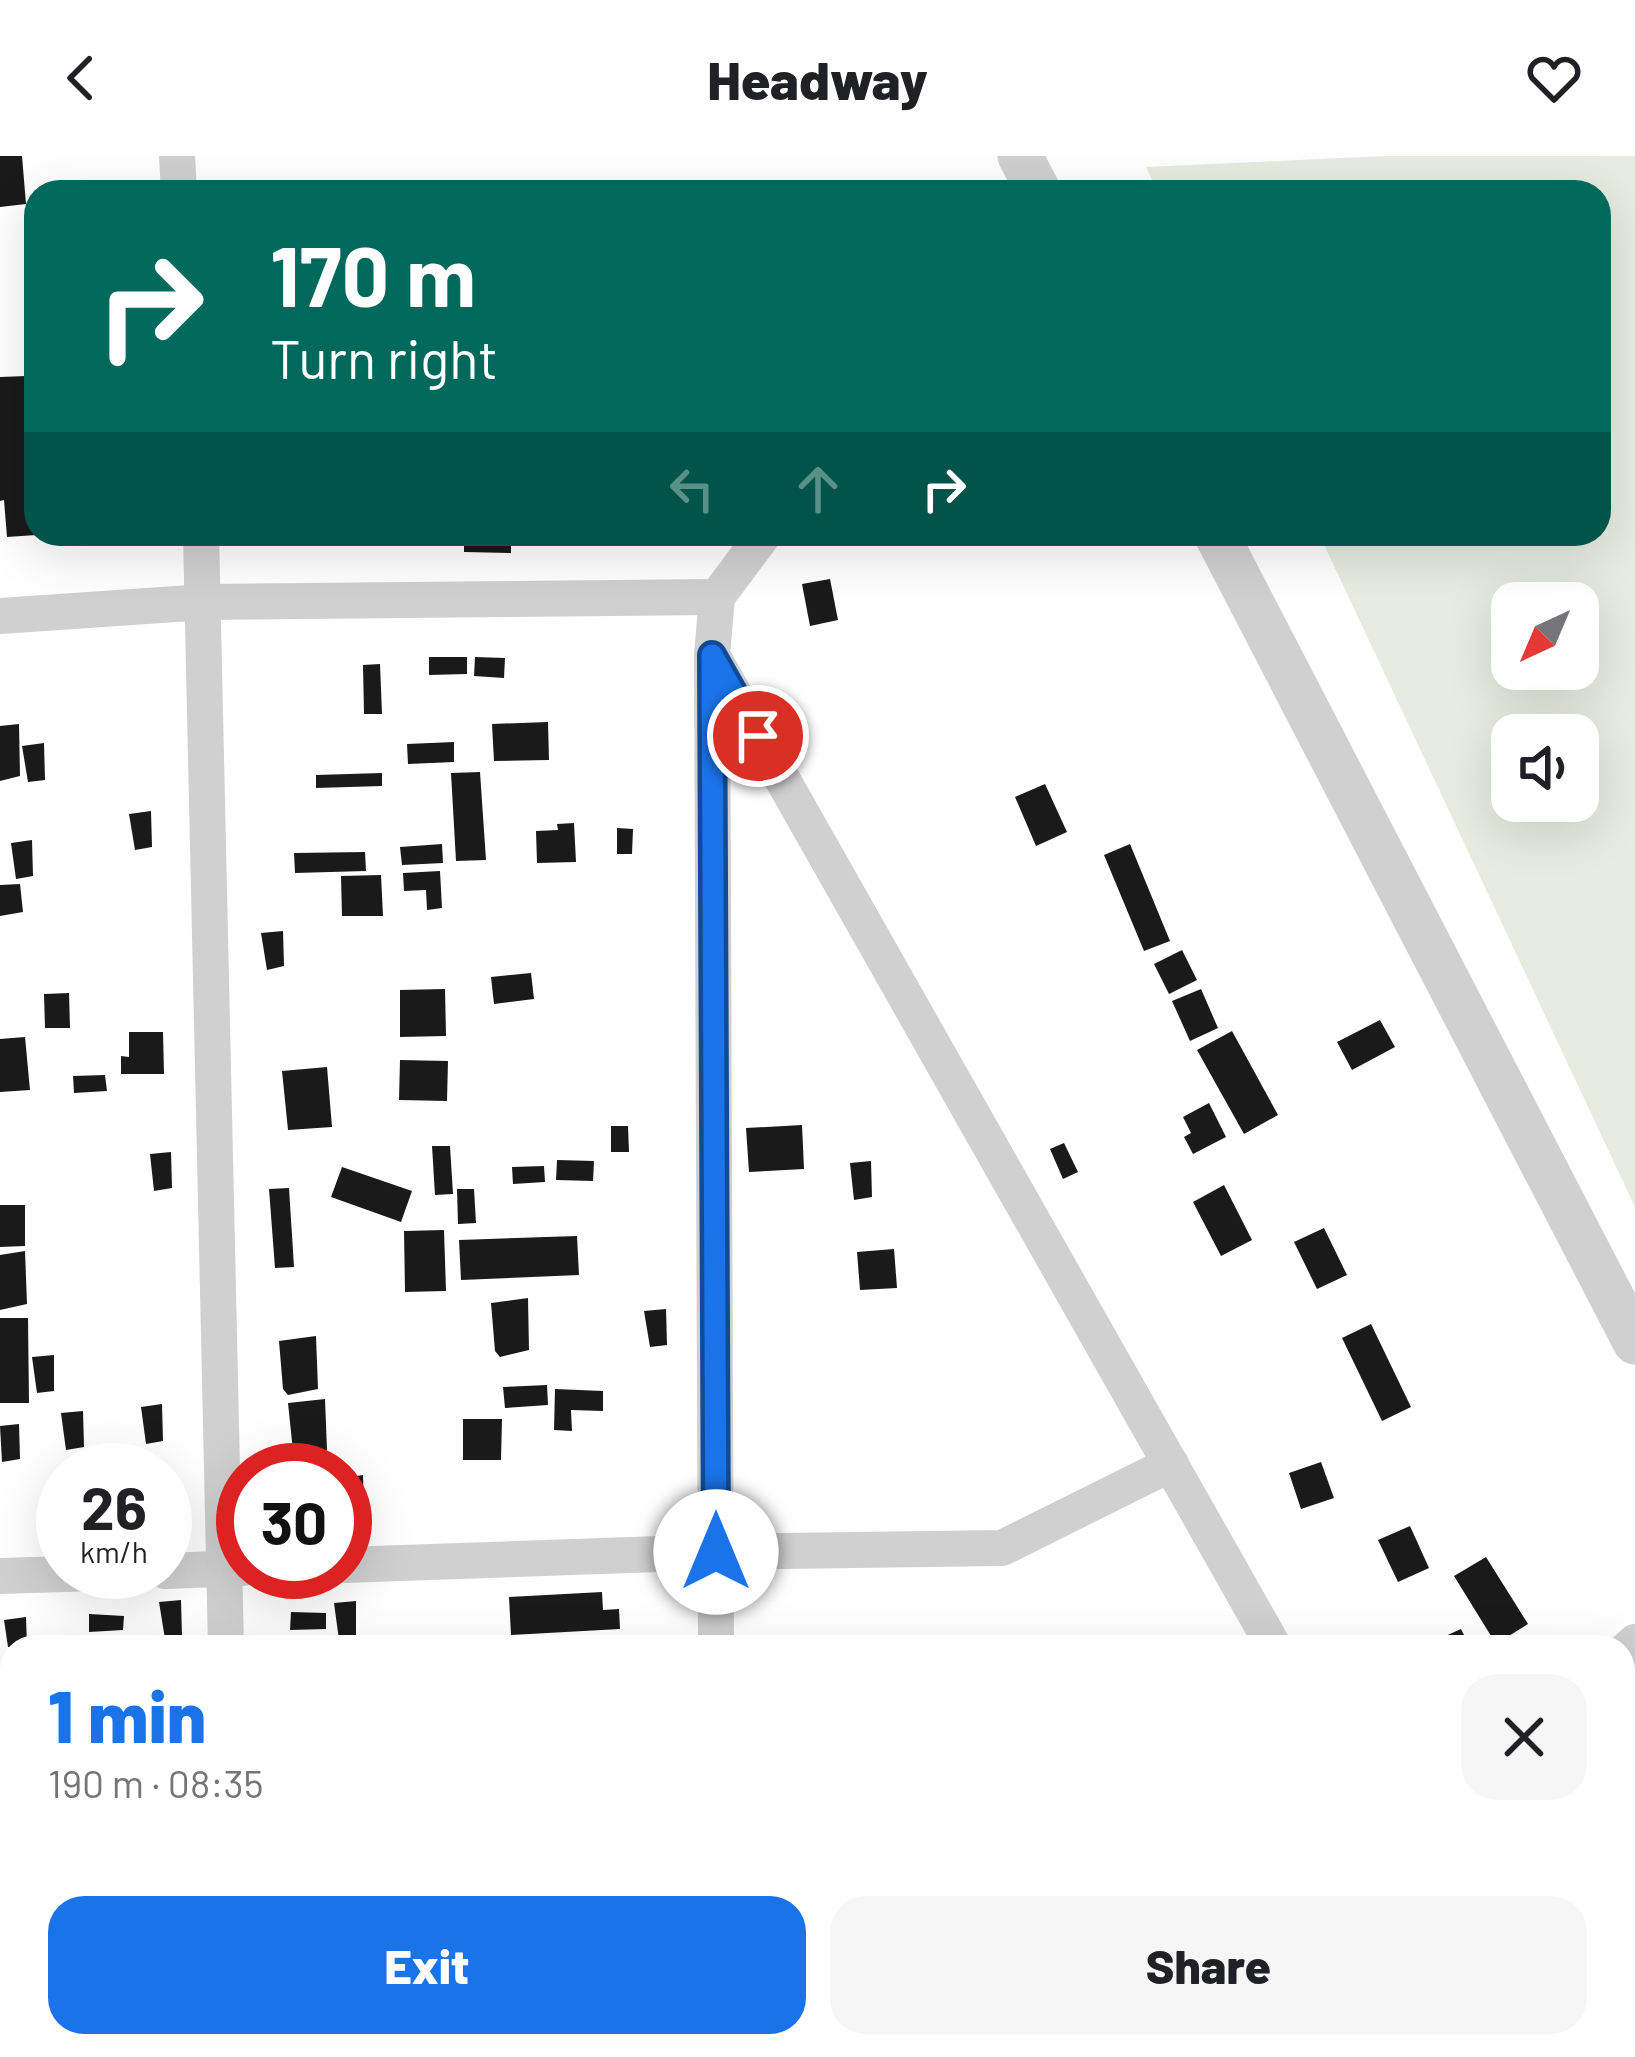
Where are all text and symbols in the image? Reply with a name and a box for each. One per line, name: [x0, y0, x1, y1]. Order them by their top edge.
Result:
icon: back: [48, 45, 114, 111]
icon: heart: [1521, 45, 1587, 111]
text: Headway: [707, 46, 928, 111]
text: 170 m: [270, 223, 476, 324]
icon: right: [72, 228, 228, 384]
text: Turn right: [270, 325, 498, 390]
icon: left: [659, 456, 725, 522]
icon: ahead: [785, 456, 851, 522]
icon: right: [911, 456, 977, 522]
north arrow: [1491, 582, 1599, 690]
map controls: [1491, 582, 1599, 822]
pin: [707, 685, 809, 787]
icon: arrive: [725, 703, 791, 769]
button: sound: [1491, 714, 1599, 822]
speed limit sign: 30: [216, 1443, 372, 1599]
text: 26: [81, 1470, 147, 1542]
position arrow: [653, 1489, 779, 1615]
text: km/h: [80, 1533, 148, 1569]
text: 1 min: [48, 1671, 206, 1757]
button: close: [1461, 1674, 1587, 1800]
text: 190 m · 08:35: [48, 1759, 264, 1806]
button: Exit: [48, 1896, 806, 2034]
button: Share: [830, 1896, 1587, 2034]

